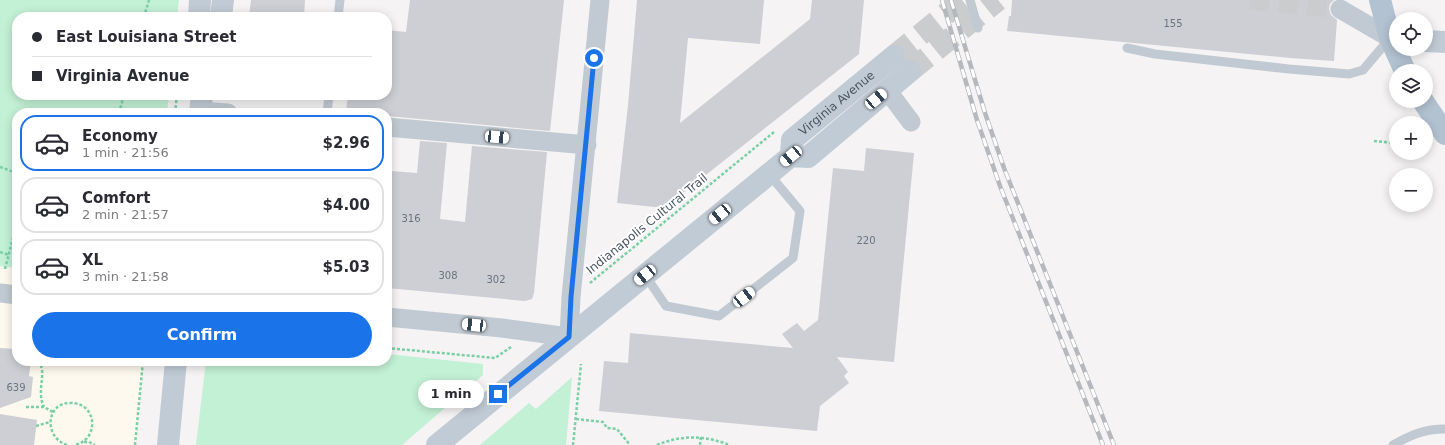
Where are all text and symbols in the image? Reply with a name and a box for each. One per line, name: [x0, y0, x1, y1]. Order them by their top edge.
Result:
map controls: [1389, 12, 1433, 212]
button: locate: [1389, 12, 1433, 56]
house number: 155: [1163, 18, 1183, 29]
text: East Louisiana Street: [56, 28, 236, 46]
route start: [585, 49, 603, 67]
button: layers: [1389, 64, 1433, 108]
text: Virginia Avenue: [56, 67, 189, 85]
street label: Virginia Avenue: [796, 68, 877, 138]
car: [863, 87, 889, 111]
button: +: [1389, 116, 1433, 160]
icon: car: [34, 125, 70, 161]
text: Economy: [82, 127, 158, 145]
car: [485, 130, 509, 144]
text: $2.96: [323, 134, 370, 152]
car: [778, 144, 804, 168]
text: 1 min · 21:56: [82, 145, 169, 160]
button: −: [1389, 168, 1433, 212]
street label: Indianapolis Cultural Trail: [584, 171, 710, 277]
icon: car: [34, 187, 70, 223]
text: Comfort: [82, 189, 150, 207]
text: $4.00: [323, 196, 370, 214]
car: [707, 202, 733, 226]
text: 2 min · 21:57: [82, 207, 169, 222]
house number: 316: [401, 213, 421, 224]
house number: 220: [856, 235, 876, 246]
icon: car: [34, 249, 70, 285]
text: XL: [82, 251, 103, 269]
text: $5.03: [323, 258, 370, 276]
car: [632, 263, 658, 287]
text: 3 min · 21:58: [82, 269, 169, 284]
house number: 308: [438, 270, 458, 281]
house number: 302: [486, 274, 506, 285]
car: [731, 285, 757, 309]
button: Confirm: [32, 312, 372, 358]
car: [461, 318, 487, 332]
callout: 1 min: [418, 380, 484, 408]
house number: 639: [6, 382, 26, 393]
route end: [489, 385, 507, 403]
text: 1 min: [431, 386, 471, 401]

